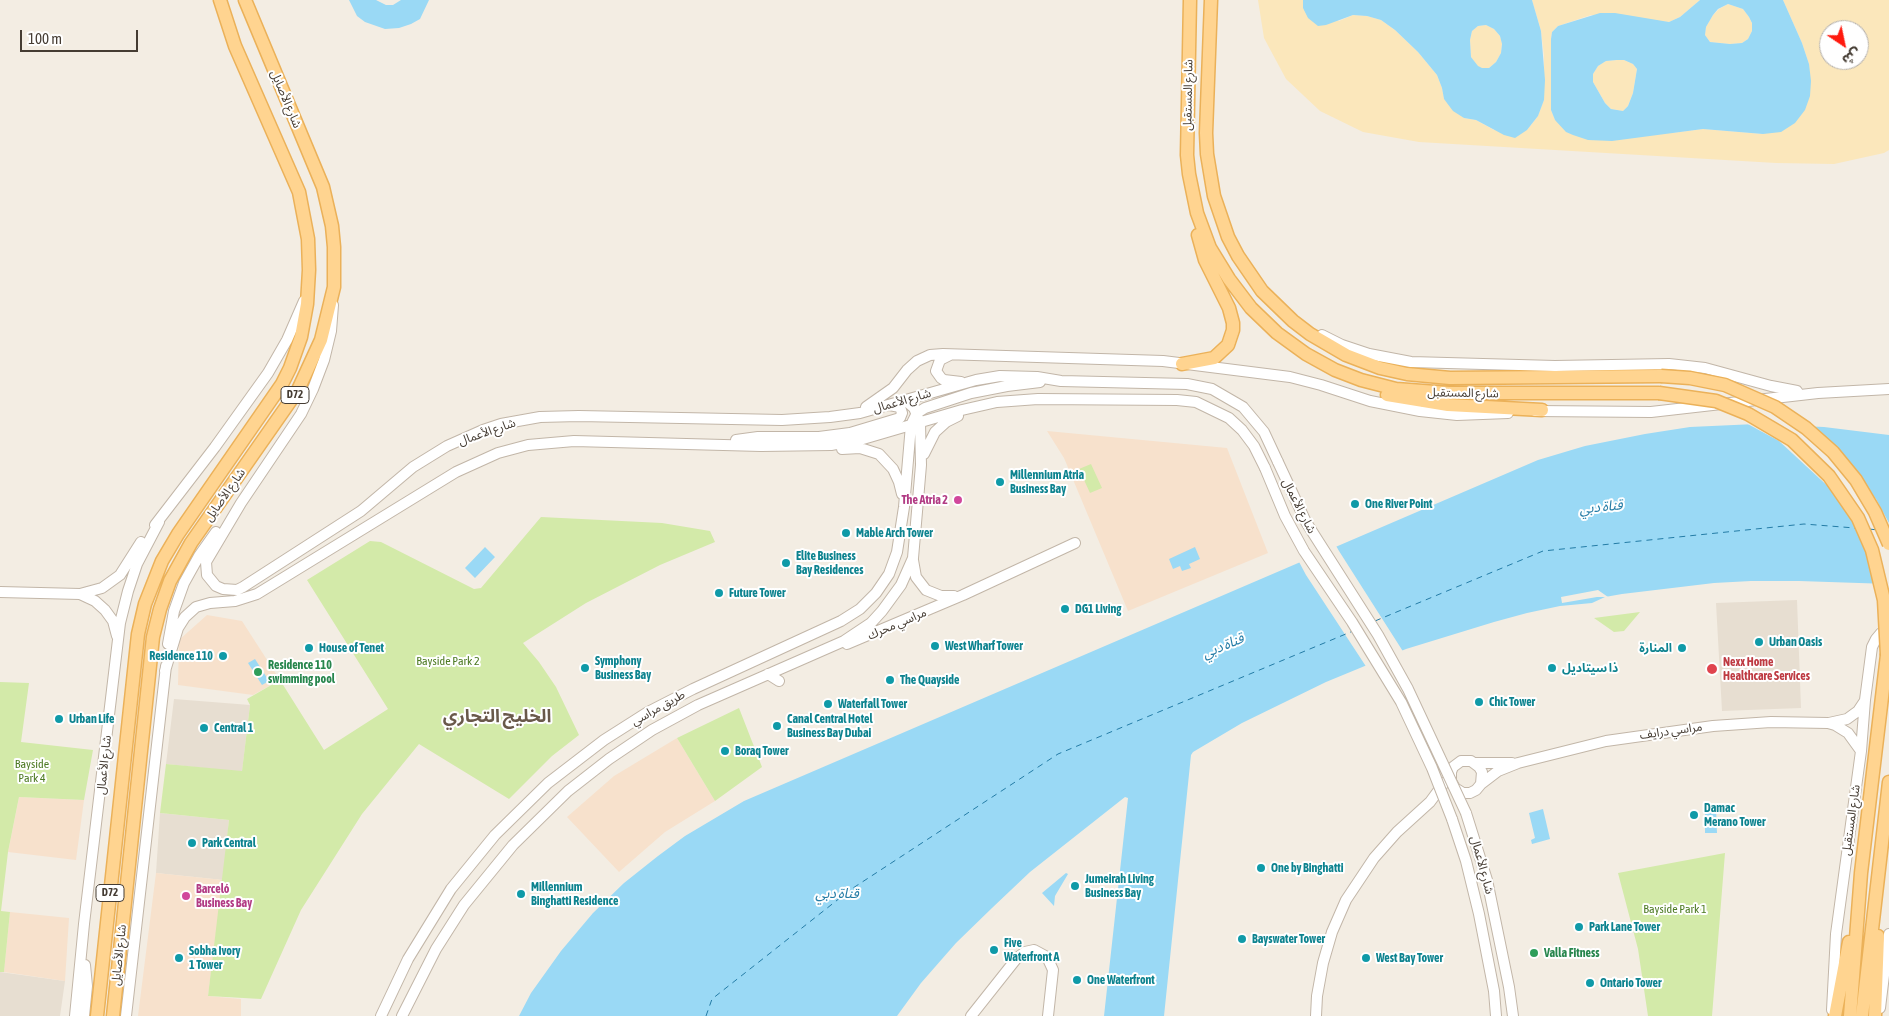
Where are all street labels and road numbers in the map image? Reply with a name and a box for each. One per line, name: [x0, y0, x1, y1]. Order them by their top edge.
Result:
street label: شارع المستقبل: [1180, 59, 1196, 131]
street label: شارع الأصايل: [267, 68, 305, 130]
street label: شارع المستقبل: [1427, 385, 1499, 401]
road number: D72: [281, 386, 309, 404]
street label: شارع الأعمال: [871, 386, 933, 416]
street label: شارع الأعمال: [456, 415, 518, 449]
street label: شارع الأصايل: [201, 466, 249, 524]
street label: شارع الأعمال: [1279, 476, 1319, 536]
street label: مراسي محرك: [865, 605, 929, 643]
street label: طريق مراسي: [629, 687, 687, 729]
street label: مراسي درايف: [1639, 719, 1703, 743]
street label: شارع الأعمال: [94, 735, 114, 795]
street label: شارع المستقبل: [1839, 784, 1863, 856]
street label: شارع الأعمال: [1467, 834, 1497, 896]
road number: D72: [96, 884, 124, 901]
street label: شارع الأصايل: [109, 924, 129, 986]

